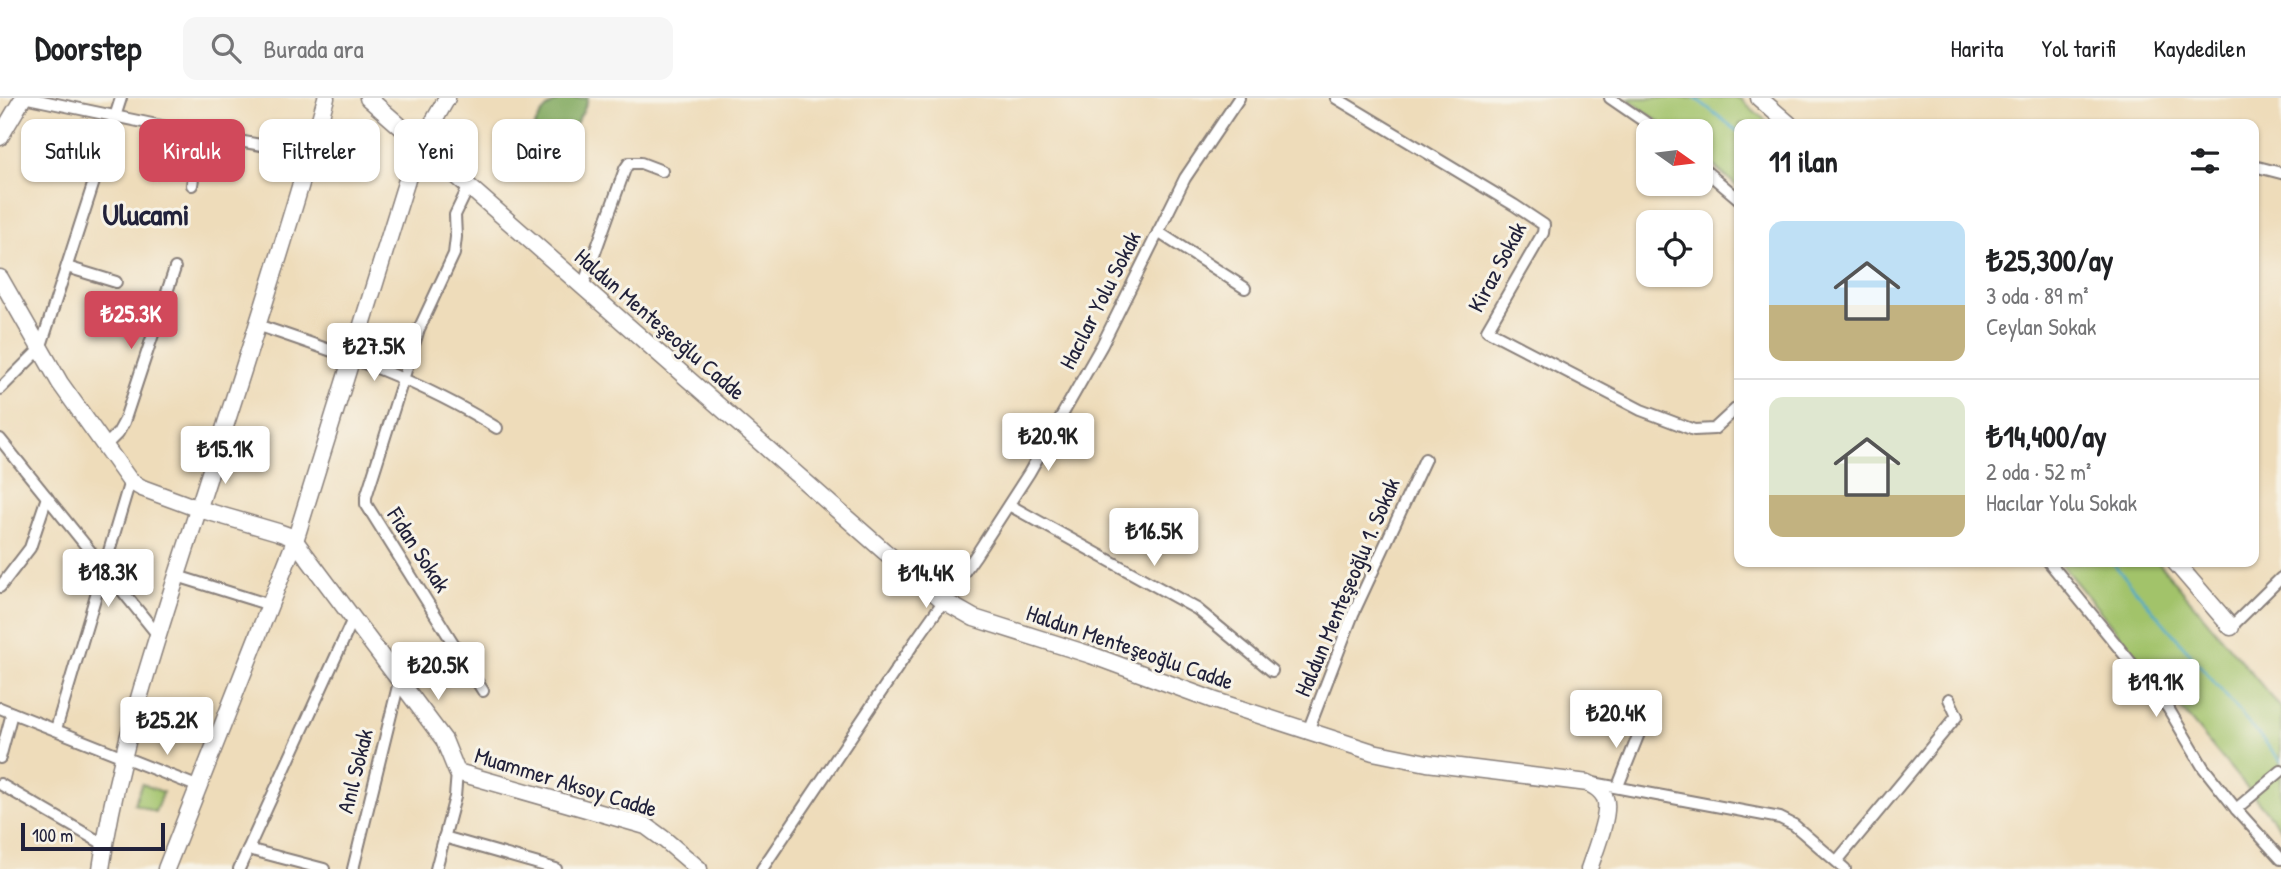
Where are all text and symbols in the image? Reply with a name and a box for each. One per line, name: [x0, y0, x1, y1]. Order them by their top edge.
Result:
search box: [183, 17, 673, 80]
text: Doorstep: [35, 26, 141, 70]
icon: search: [207, 29, 245, 67]
text: Burada ara: [263, 31, 364, 66]
text: Harita: [1950, 32, 2003, 64]
text: Yol tarifi: [2041, 32, 2115, 64]
text: Kaydedilen: [2153, 32, 2246, 64]
chip: Satılık: [21, 119, 125, 182]
chip: Kiralık: [139, 119, 245, 182]
chip: Filtreler: [259, 119, 380, 182]
chip: Yeni: [394, 119, 478, 182]
chip: Daire: [492, 119, 585, 182]
north arrow: [1636, 119, 1713, 196]
map controls: [1636, 119, 1713, 287]
text: 11 ilan: [1769, 141, 1838, 181]
icon: filters: [2186, 142, 2224, 180]
district label: Ulucami: [103, 194, 190, 234]
button: locate: [1636, 210, 1713, 287]
street label: Kiraz Sokak: [1460, 216, 1533, 317]
street label: Hacılar Yolu Sokak: [1051, 225, 1148, 374]
text: ₺25,300/ay: [1986, 240, 2113, 280]
street label: Haldun Menteşeoğlu Cadde: [568, 241, 752, 406]
icon: home: [1825, 249, 1909, 333]
text: 3 oda · 89 m²: [1986, 280, 2089, 311]
pin: ₺25.3K: [74, 292, 188, 351]
text: ₺25.3K: [101, 298, 161, 329]
text: Ceylan Sokak: [1986, 311, 2096, 342]
pin: ₺27.5K: [317, 324, 431, 383]
text: ₺27.5K: [343, 330, 405, 361]
pin: ₺20.9K: [991, 414, 1105, 473]
text: ₺14,400/ay: [1986, 416, 2107, 456]
text: ₺20.9K: [1018, 420, 1078, 451]
icon: home: [1825, 425, 1909, 509]
pin: ₺15.1K: [168, 426, 282, 486]
text: ₺15.1K: [197, 433, 253, 464]
text: 2 oda · 52 m²: [1986, 456, 2091, 487]
street label: Haldun Menteşeoğlu 1. Sokak: [1286, 472, 1407, 701]
text: Hacılar Yolu Sokak: [1986, 487, 2137, 518]
street label: Fidan Sokak: [380, 500, 459, 599]
pin: ₺16.5K: [1097, 508, 1211, 568]
text: ₺16.5K: [1125, 515, 1183, 546]
pin: ₺18.3K: [51, 550, 165, 609]
pin: ₺14.4K: [869, 550, 983, 610]
text: ₺18.3K: [79, 556, 137, 587]
text: ₺14.4K: [898, 557, 954, 588]
street label: Haldun Menteşeoğlu Cadde: [1023, 597, 1238, 696]
pin: ₺20.5K: [381, 642, 495, 702]
text: ₺20.5K: [408, 649, 468, 680]
pin: ₺19.1K: [2099, 660, 2213, 719]
text: ₺19.1K: [2128, 666, 2184, 697]
pin: ₺20.4K: [1559, 690, 1673, 750]
text: ₺20.4K: [1586, 697, 1646, 728]
pin: ₺25.2K: [110, 698, 224, 757]
text: ₺25.2K: [136, 704, 198, 735]
street label: Anıl Sokak: [329, 725, 380, 816]
street label: Muammer Aksoy Cadde: [471, 739, 661, 824]
scale bar: [21, 820, 164, 852]
text: 100 m: [32, 822, 73, 848]

